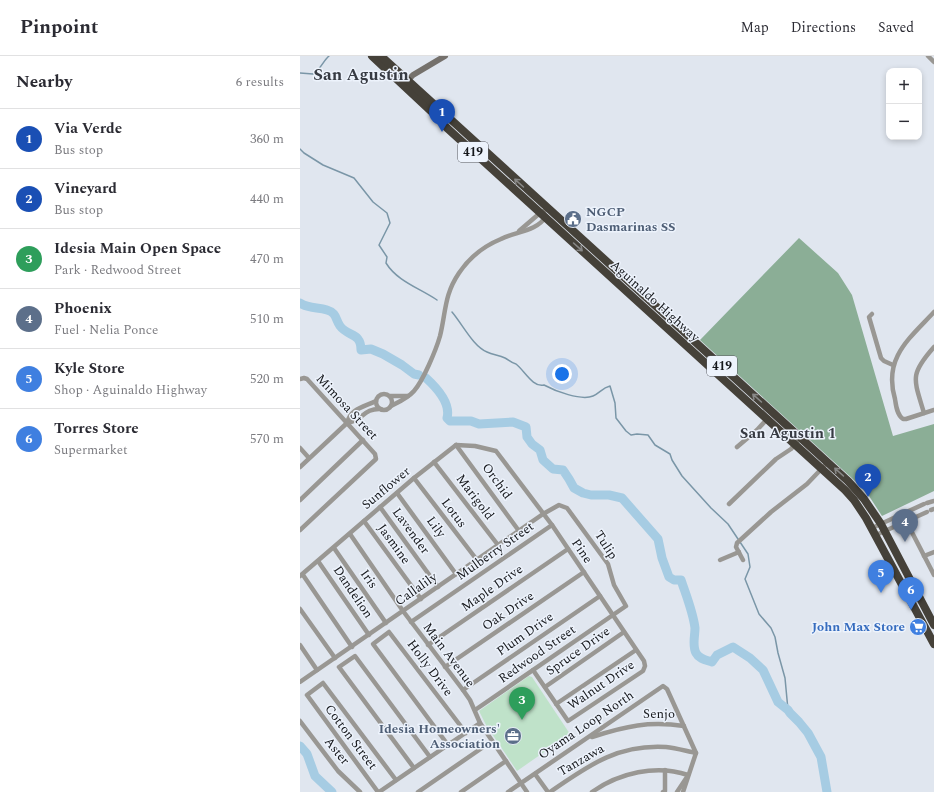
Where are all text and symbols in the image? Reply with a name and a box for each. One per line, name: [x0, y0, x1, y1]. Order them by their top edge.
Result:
text: Pinpoint: [20, 13, 98, 42]
text: Map: [741, 17, 769, 38]
text: Directions: [791, 17, 856, 38]
text: Saved: [878, 17, 914, 38]
district label: San Agustin: [313, 62, 409, 88]
map controls: [886, 68, 922, 140]
button: +: [886, 68, 922, 104]
text: Nearby: [16, 69, 72, 95]
text: 6 results: [236, 72, 284, 92]
pin: 1: [429, 99, 455, 132]
button: −: [886, 104, 922, 140]
text: Via Verde: [54, 117, 122, 140]
text: 1: [25, 129, 33, 149]
text: 360 m: [250, 129, 284, 149]
text: Bus stop: [54, 140, 103, 160]
road number: 419: [458, 142, 488, 162]
text: Vineyard: [54, 177, 117, 200]
one-way arrow: [514, 178, 524, 187]
text: 2: [25, 189, 33, 209]
text: 440 m: [250, 189, 284, 209]
text: Bus stop: [54, 200, 103, 220]
place label: NGCP Dasmarinas SS: [586, 202, 676, 237]
public building icon: NGCP Dasmarinas SS: [563, 209, 583, 229]
text: Idesia Main Open Space: [54, 237, 221, 260]
one-way arrow: [573, 243, 583, 252]
text: 3: [25, 249, 33, 269]
text: 470 m: [250, 249, 284, 269]
street label: Aguinaldo Highway: [606, 255, 705, 347]
text: Park · Redwood Street: [54, 260, 181, 280]
text: Phoenix: [54, 297, 112, 320]
text: 4: [25, 309, 33, 329]
text: 510 m: [250, 309, 284, 329]
text: Fuel · Nelia Ponce: [54, 320, 158, 340]
road number: 419: [707, 356, 737, 376]
text: Kyle Store: [54, 357, 125, 380]
your location: [552, 364, 572, 384]
text: 5: [25, 369, 33, 389]
text: 520 m: [250, 369, 284, 389]
street label: Mimosa Street: [311, 369, 383, 445]
text: Shop · Aguinaldo Highway: [54, 380, 207, 400]
one-way arrow: [752, 394, 763, 403]
text: Torres Store: [54, 417, 139, 440]
district label: San Agustin 1: [740, 422, 836, 445]
text: 6: [25, 429, 33, 449]
text: 570 m: [250, 429, 284, 449]
text: Supermarket: [54, 440, 128, 460]
street label: Orchid: [477, 459, 517, 503]
street label: Sunflower: [357, 462, 415, 514]
pin: 2: [855, 464, 881, 497]
one-way arrow: [834, 468, 844, 477]
street label: Marigold: [451, 470, 499, 524]
street label: Lotus: [436, 494, 472, 532]
street label: Lavender: [387, 504, 435, 558]
pin: 4: [892, 509, 918, 542]
street label: Lily: [421, 512, 451, 543]
street label: Mulberry Street: [452, 516, 538, 585]
street label: Jasmine: [372, 520, 416, 568]
street label: Tulip: [589, 526, 623, 564]
street label: Pine: [566, 535, 598, 567]
street label: Maple Drive: [457, 559, 527, 617]
pin: 5: [868, 560, 894, 593]
street label: Dandelion: [328, 562, 378, 623]
street label: Iris: [355, 565, 383, 593]
street label: Callalily: [391, 567, 442, 611]
pin: 6: [898, 577, 924, 610]
street label: Oak Drive: [478, 586, 538, 636]
street label: Plum Drive: [492, 607, 558, 661]
place label: John Max Store: [812, 617, 905, 637]
supermarket icon: John Max Store: [908, 617, 928, 637]
street label: Main Avenue: [418, 618, 480, 692]
street label: Redwood Street: [494, 620, 580, 688]
street label: Spruce Drive: [542, 621, 614, 681]
street label: Holly Drive: [402, 635, 458, 701]
street label: Walnut Drive: [563, 655, 639, 715]
street label: Oyama Loop North: [534, 685, 638, 765]
pin: 3: [509, 687, 535, 720]
street label: Cotton Street: [320, 700, 383, 774]
street label: Senjo: [643, 704, 675, 724]
place label: Idesia Homeowners' Association: [379, 719, 500, 754]
office icon: Idesia Homeowners' Association: [503, 726, 523, 746]
street label: Aster: [319, 733, 355, 769]
street label: Tanzawa: [554, 738, 609, 781]

